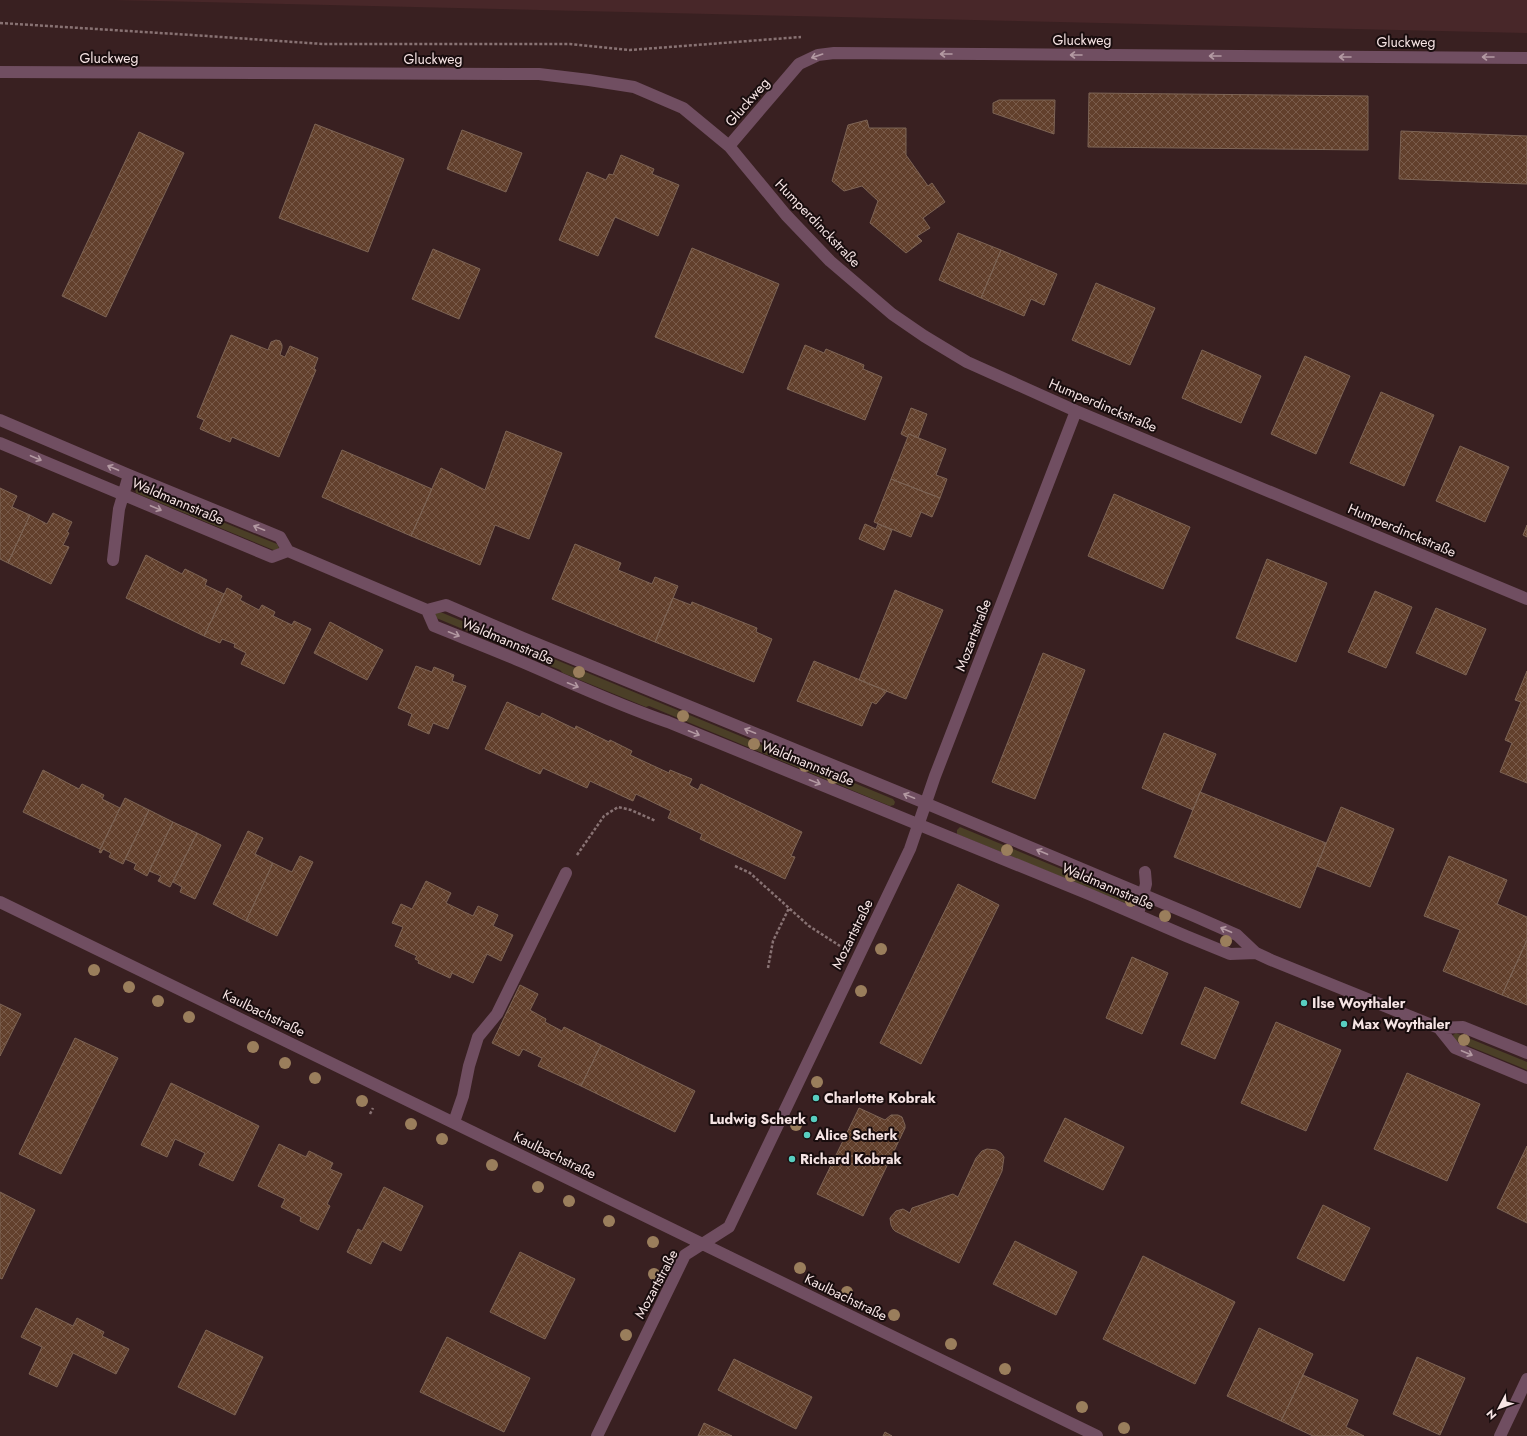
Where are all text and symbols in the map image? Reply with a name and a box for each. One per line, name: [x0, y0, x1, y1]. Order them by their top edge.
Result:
street label: Gluckweg: [1053, 30, 1111, 50]
street label: Gluckweg: [1377, 32, 1435, 52]
street label: Gluckweg: [80, 48, 138, 68]
street label: Gluckweg: [404, 49, 462, 69]
one-way arrow: [940, 50, 953, 58]
one-way arrow: [1070, 51, 1083, 59]
one-way arrow: [1209, 52, 1222, 60]
one-way arrow: [812, 53, 824, 61]
one-way arrow: [1339, 53, 1352, 61]
one-way arrow: [1482, 53, 1495, 61]
street label: Gluckweg: [720, 73, 774, 131]
street label: Humperdinckstraße: [771, 174, 865, 272]
street label: Humperdinckstraße: [1046, 373, 1160, 437]
one-way arrow: [29, 455, 41, 462]
one-way arrow: [107, 464, 119, 471]
street label: Waldmannstraße: [129, 473, 227, 529]
street label: Humperdinckstraße: [1345, 498, 1459, 562]
one-way arrow: [150, 505, 162, 512]
one-way arrow: [254, 524, 266, 531]
street label: Mozartstraße: [950, 596, 996, 674]
street label: Waldmannstraße: [459, 613, 557, 669]
one-way arrow: [447, 630, 459, 638]
one-way arrow: [567, 682, 579, 689]
one-way arrow: [744, 726, 756, 734]
one-way arrow: [688, 729, 700, 737]
street label: Waldmannstraße: [759, 735, 857, 791]
one-way arrow: [808, 779, 820, 786]
one-way arrow: [904, 792, 916, 799]
one-way arrow: [1036, 848, 1048, 856]
street label: Waldmannstraße: [1059, 858, 1157, 914]
street label: Mozartstraße: [826, 896, 878, 972]
one-way arrow: [1220, 926, 1232, 933]
street label: Kaulbachstraße: [219, 984, 309, 1042]
place label: Ilse Woythaler: [1312, 993, 1406, 1013]
marker: Ilse Woythaler: [1299, 998, 1309, 1008]
place label: Max Woythaler: [1352, 1014, 1451, 1034]
marker: Max Woythaler: [1339, 1019, 1349, 1029]
one-way arrow: [1461, 1050, 1473, 1057]
place label: Charlotte Kobrak: [824, 1088, 936, 1108]
marker: Charlotte Kobrak: [811, 1093, 821, 1103]
place label: Ludwig Scherk: [709, 1109, 806, 1129]
marker: Ludwig Scherk: [809, 1114, 819, 1124]
place label: Alice Scherk: [814, 1125, 898, 1145]
street label: Kaulbachstraße: [510, 1126, 600, 1184]
marker: Alice Scherk: [802, 1130, 812, 1140]
place label: Richard Kobrak: [800, 1149, 902, 1169]
marker: Richard Kobrak: [787, 1154, 797, 1164]
street label: Mozartstraße: [629, 1246, 683, 1322]
street label: Kaulbachstraße: [801, 1268, 891, 1326]
north arrow: [1479, 1388, 1519, 1428]
text: N: [1483, 1406, 1500, 1423]

